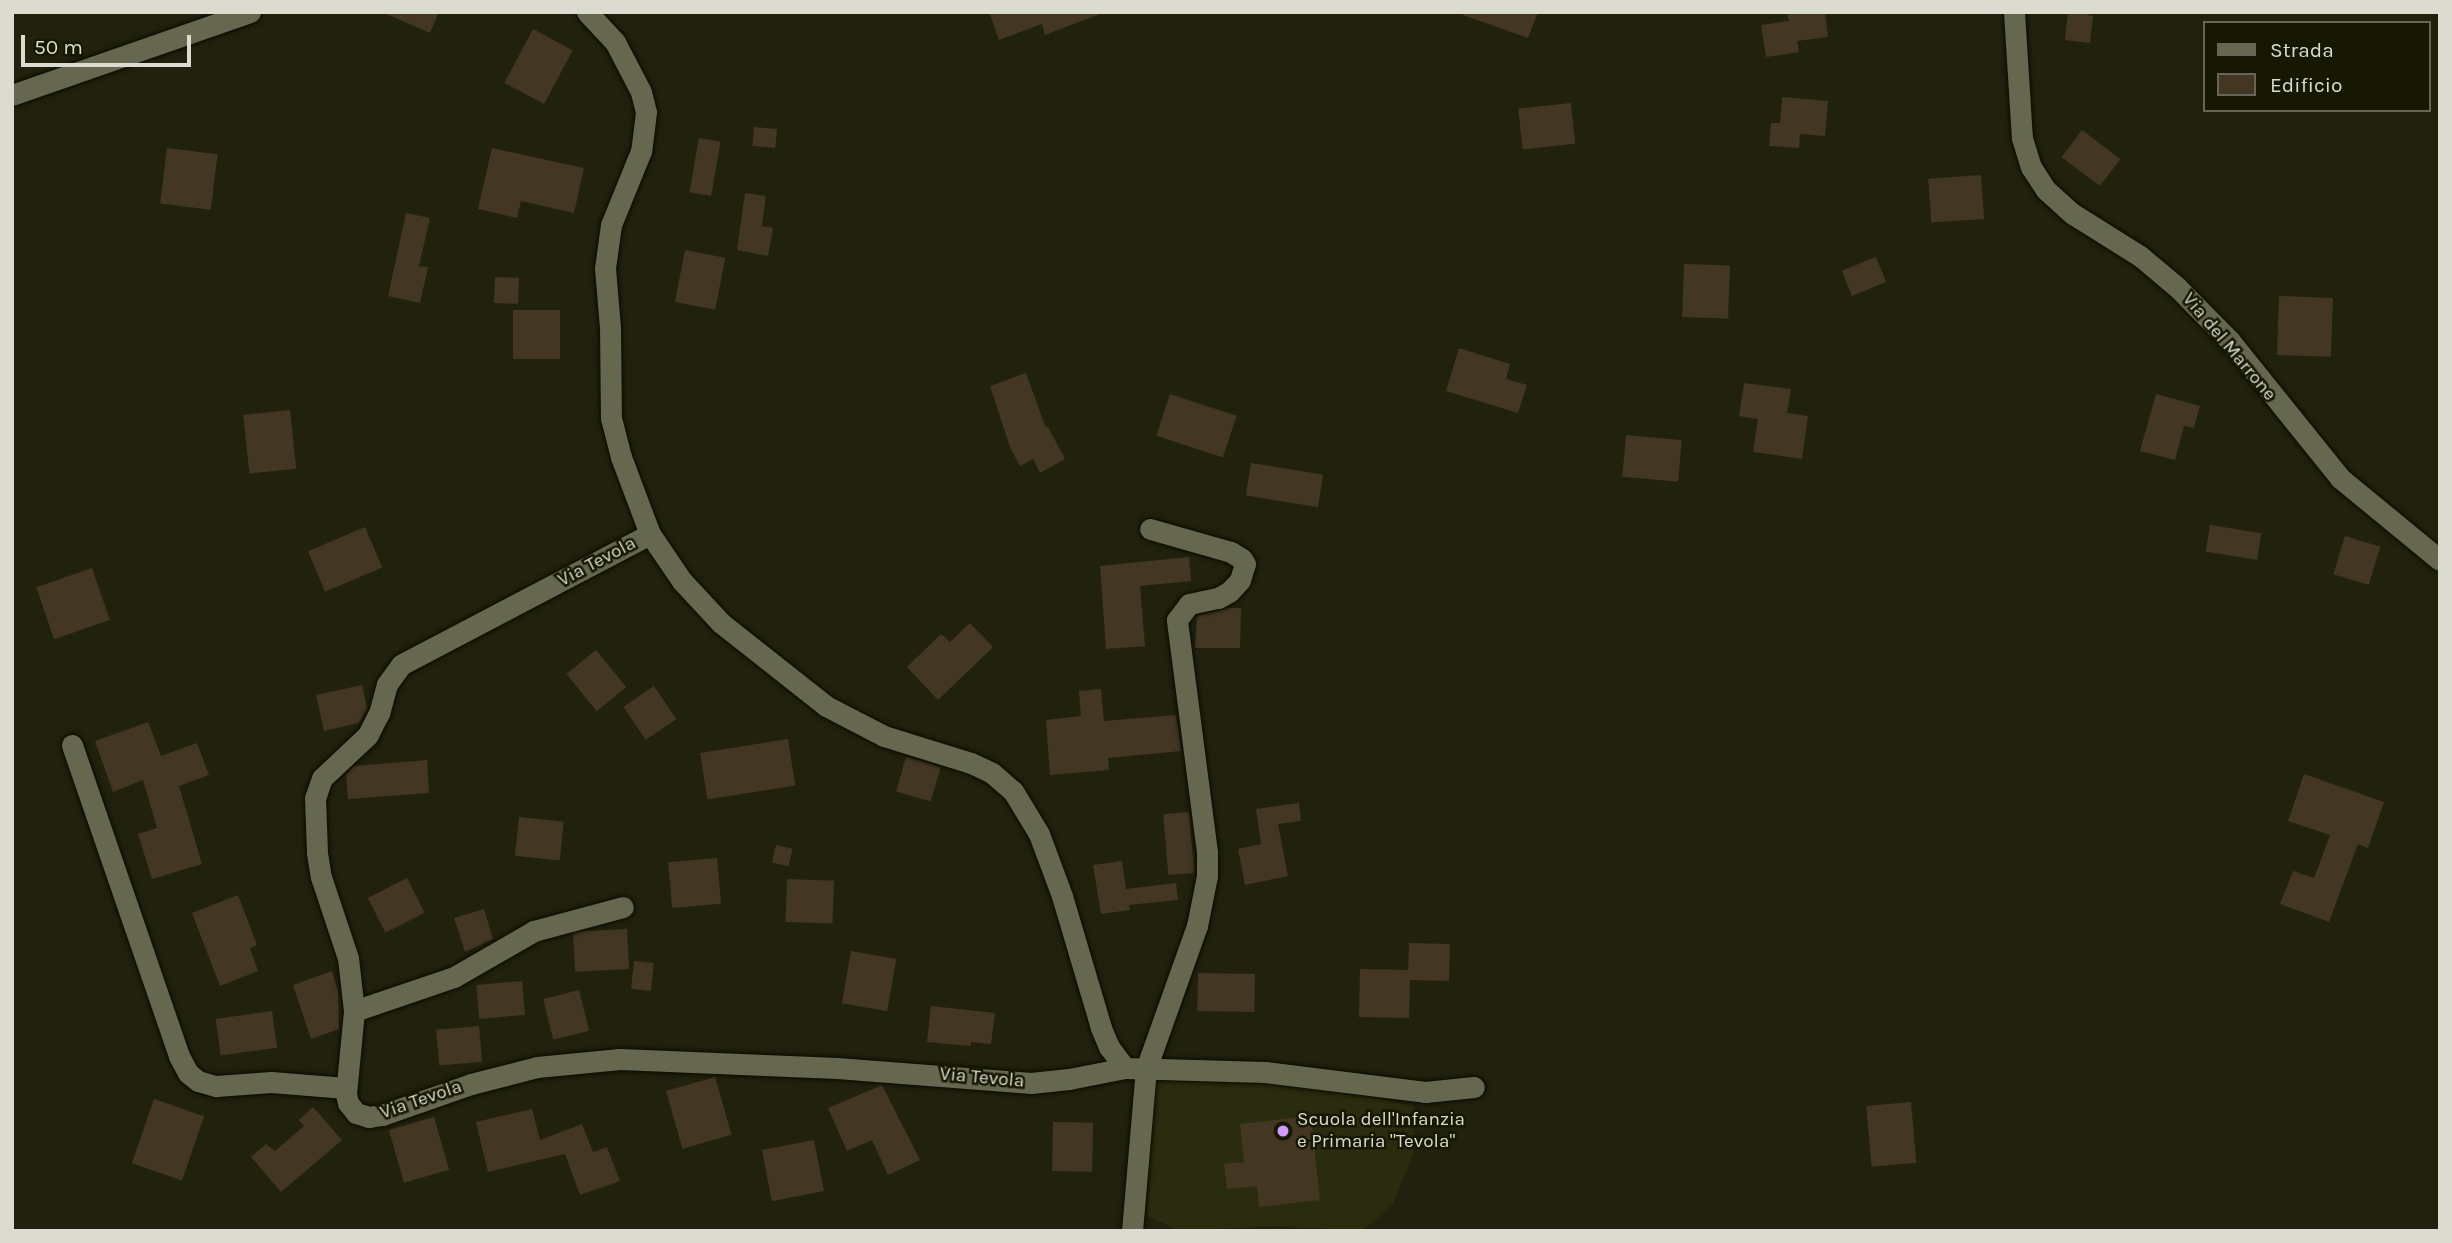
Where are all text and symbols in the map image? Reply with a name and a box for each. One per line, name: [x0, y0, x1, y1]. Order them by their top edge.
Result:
scale bar: [24, 21, 194, 65]
legend: [2204, 21, 2431, 112]
text: 50 m: [34, 35, 83, 59]
text: Strada: [2270, 38, 2334, 62]
text: Edificio: [2270, 73, 2343, 97]
street label: Via del Marrone: [2177, 288, 2281, 406]
street label: Via Tevola: [554, 532, 640, 592]
street label: Via Tevola: [939, 1063, 1025, 1093]
street label: Via Tevola: [377, 1075, 465, 1125]
place label: Scuola dell'Infanzia e Primaria "Tevola": [1297, 1109, 1465, 1153]
marker: Scuola dell'Infanzia e Primaria "Tevola": [1275, 1123, 1291, 1139]

